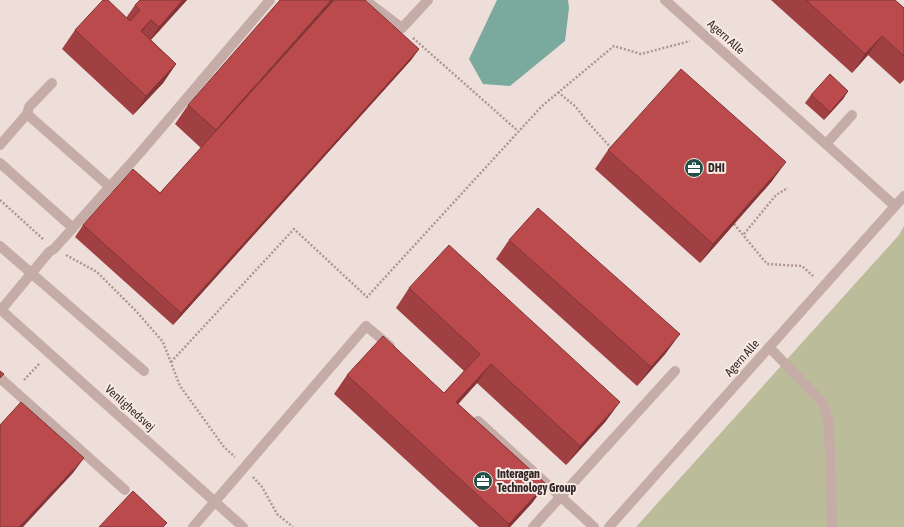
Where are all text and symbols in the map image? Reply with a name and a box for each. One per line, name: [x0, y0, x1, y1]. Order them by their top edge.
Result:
street label: Agern Alle: [705, 17, 747, 57]
office icon: DHI: [683, 157, 705, 179]
place label: DHI: [708, 161, 725, 175]
street label: Agern Alle: [722, 337, 762, 379]
street label: Venlighedsvej: [102, 382, 158, 434]
place label: Interagan Technology Group: [497, 467, 576, 495]
office icon: Interagan Technology Group: [472, 470, 494, 492]

